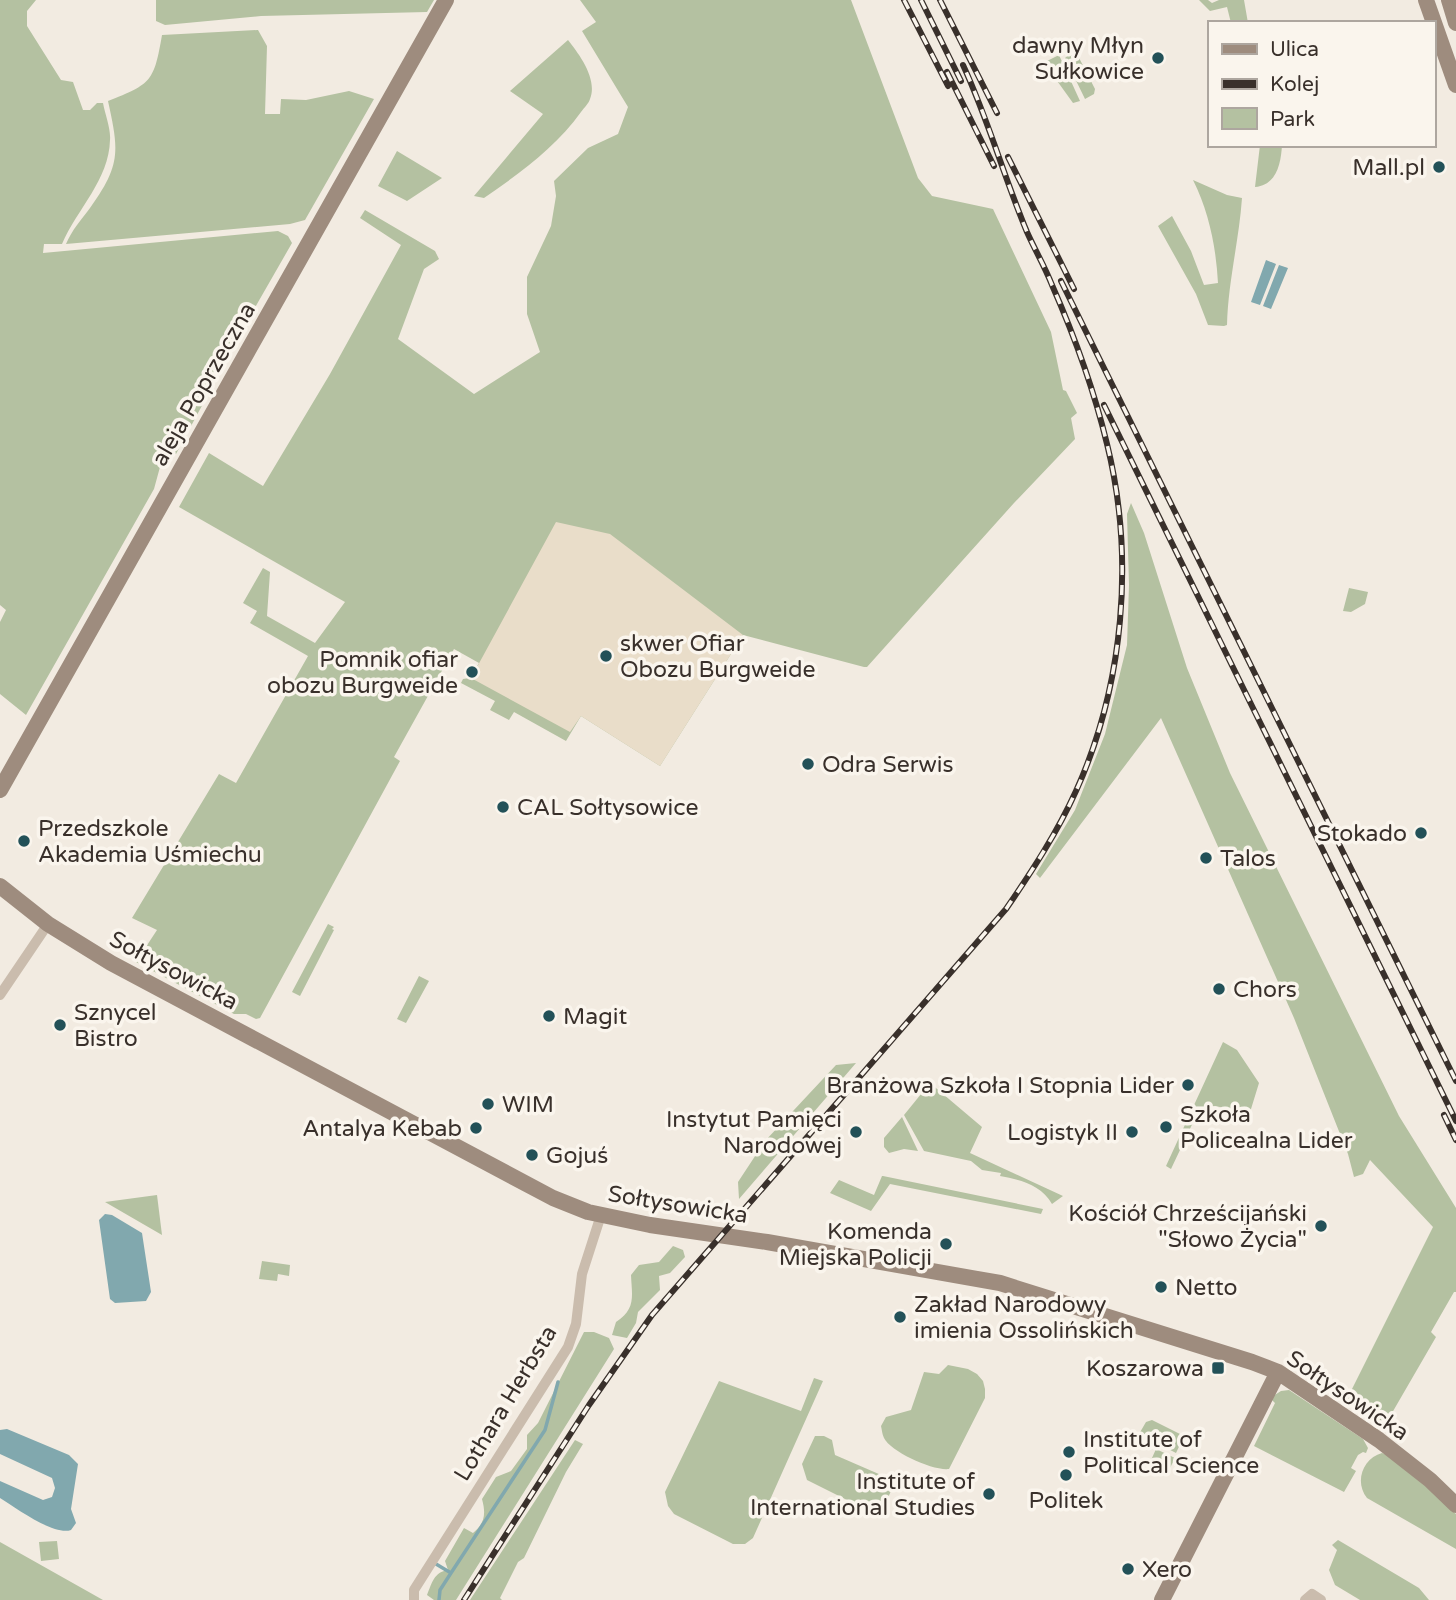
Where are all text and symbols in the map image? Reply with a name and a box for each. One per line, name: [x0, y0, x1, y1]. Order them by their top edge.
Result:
legend: [1208, 21, 1435, 147]
place label: dawny Młyn Sułkowice: [1012, 32, 1144, 86]
text: Ulica: [1270, 37, 1319, 62]
marker: dawny Młyn Sułkowice: [1150, 50, 1166, 66]
text: Kolej: [1270, 72, 1319, 97]
text: Park: [1270, 107, 1315, 132]
place label: Mall.pl: [1352, 154, 1425, 182]
marker: Mall.pl: [1431, 159, 1447, 175]
street label: aleja Poprzeczna: [146, 298, 262, 471]
place label: skwer Ofiar Obozu Burgweide: [620, 630, 816, 684]
place label: Pomnik ofiar obozu Burgweide: [267, 646, 458, 700]
marker: skwer Ofiar Obozu Burgweide: [598, 648, 614, 664]
marker: Pomnik ofiar obozu Burgweide: [464, 664, 480, 680]
place label: Odra Serwis: [822, 751, 953, 779]
marker: Odra Serwis: [800, 756, 816, 772]
place label: CAL Sołtysowice: [517, 794, 699, 822]
marker: CAL Sołtysowice: [495, 799, 511, 815]
place label: Przedszkole Akademia Uśmiechu: [38, 815, 262, 869]
place label: Stokado: [1317, 820, 1407, 848]
marker: Stokado: [1413, 825, 1429, 841]
marker: Przedszkole Akademia Uśmiechu: [16, 833, 32, 849]
place label: Talos: [1220, 845, 1276, 873]
marker: Talos: [1198, 850, 1214, 866]
street label: Sołtysowicka: [105, 925, 243, 1016]
place label: Chors: [1233, 976, 1297, 1004]
marker: Chors: [1211, 981, 1227, 997]
place label: Sznycel Bistro: [74, 999, 157, 1053]
place label: Magit: [563, 1003, 627, 1031]
marker: Magit: [541, 1008, 557, 1024]
marker: Sznycel Bistro: [52, 1017, 68, 1033]
place label: Branżowa Szkoła I Stopnia Lider: [826, 1072, 1174, 1100]
marker: Branżowa Szkoła I Stopnia Lider: [1180, 1077, 1196, 1093]
place label: WIM: [502, 1091, 554, 1119]
marker: WIM: [480, 1096, 496, 1112]
place label: Szkoła Policealna Lider: [1180, 1101, 1353, 1155]
place label: Instytut Pamięci Narodowej: [666, 1106, 842, 1160]
place label: Antalya Kebab: [302, 1115, 462, 1143]
place label: Logistyk II: [1007, 1119, 1118, 1147]
marker: Szkoła Policealna Lider: [1158, 1119, 1174, 1135]
marker: Antalya Kebab: [468, 1120, 484, 1136]
marker: Instytut Pamięci Narodowej: [848, 1124, 864, 1140]
marker: Logistyk II: [1124, 1124, 1140, 1140]
place label: Gojuś: [546, 1142, 608, 1170]
marker: Gojuś: [524, 1147, 540, 1163]
street label: Sołtysowicka: [606, 1180, 750, 1230]
place label: Kościół Chrześcijański "Słowo Życia": [1068, 1200, 1307, 1254]
place label: Komenda Miejska Policji: [779, 1218, 932, 1272]
marker: Kościół Chrześcijański "Słowo Życia": [1313, 1218, 1329, 1234]
marker: Komenda Miejska Policji: [938, 1236, 954, 1252]
place label: Netto: [1175, 1274, 1238, 1302]
marker: Netto: [1153, 1279, 1169, 1295]
place label: Zakład Narodowy imienia Ossolińskich: [914, 1291, 1134, 1345]
marker: Zakład Narodowy imienia Ossolińskich: [892, 1309, 908, 1325]
street label: Lothara Herbsta: [448, 1321, 563, 1486]
street label: Sołtysowicka: [1281, 1345, 1414, 1447]
place label: Koszarowa: [1086, 1355, 1204, 1383]
marker: Koszarowa: [1210, 1360, 1226, 1376]
place label: Institute of Political Science: [1083, 1426, 1259, 1480]
marker: Institute of Political Science: [1061, 1444, 1077, 1460]
marker: Politek: [1058, 1467, 1074, 1483]
place label: Institute of International Studies: [750, 1468, 975, 1522]
marker: Institute of International Studies: [981, 1486, 997, 1502]
place label: Politek: [1029, 1487, 1103, 1515]
place label: Xero: [1142, 1556, 1192, 1584]
marker: Xero: [1120, 1561, 1136, 1577]

